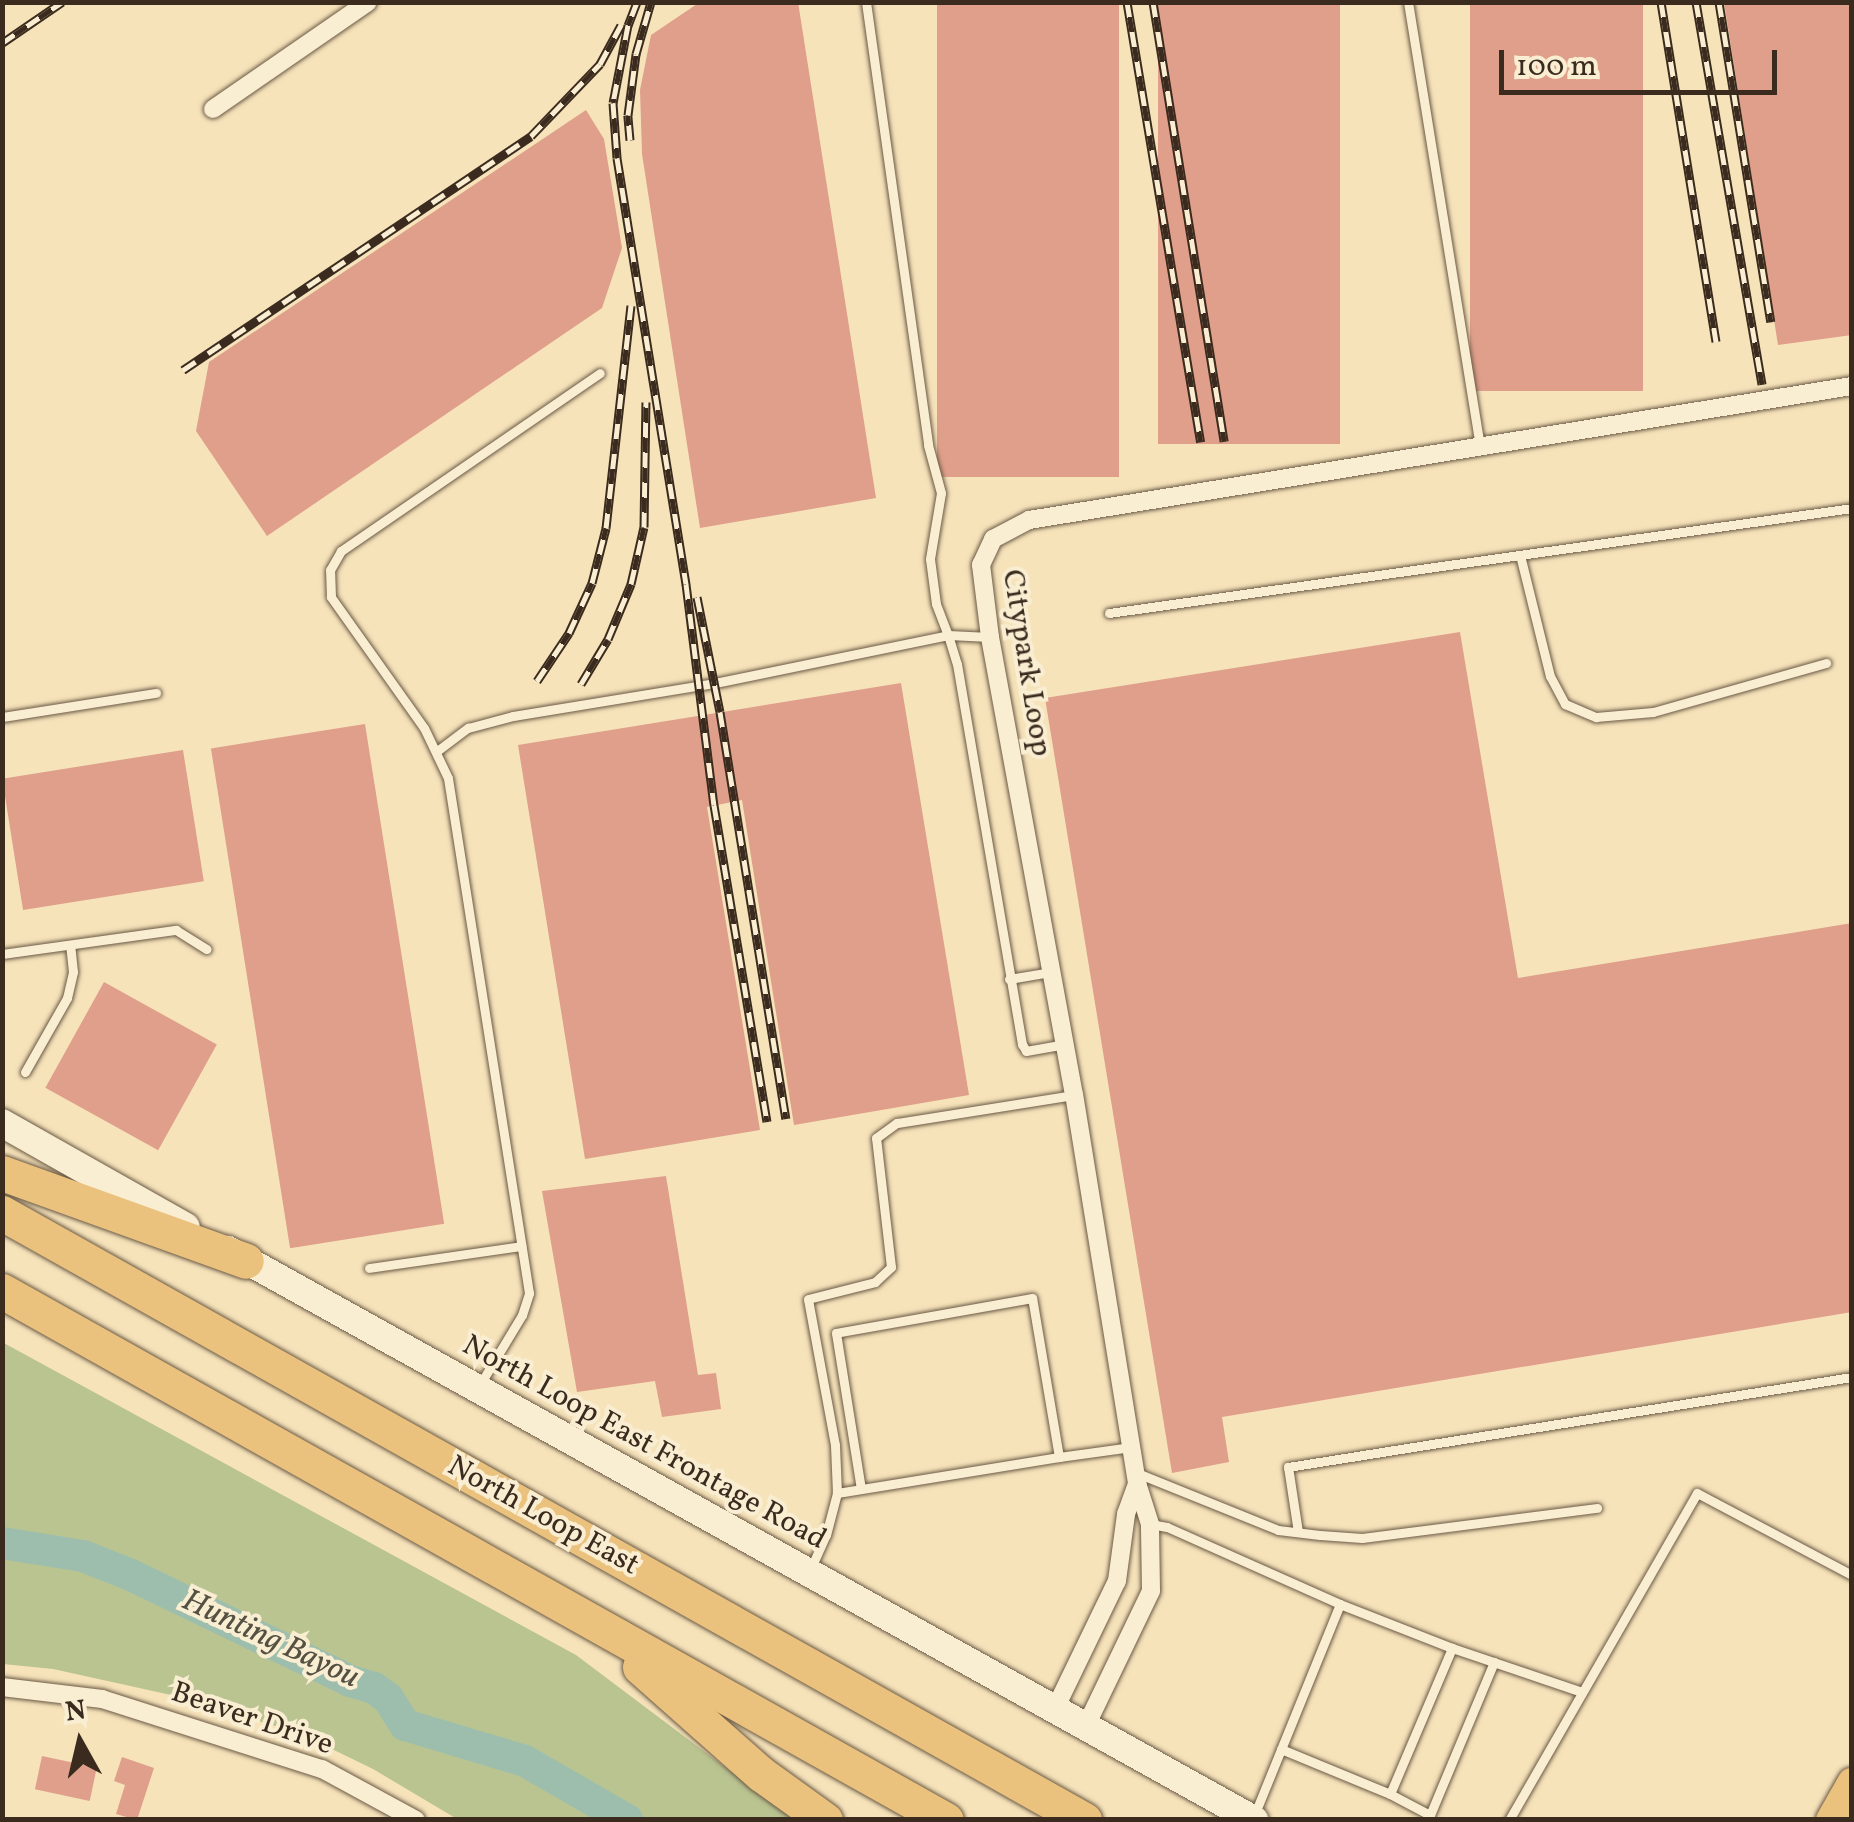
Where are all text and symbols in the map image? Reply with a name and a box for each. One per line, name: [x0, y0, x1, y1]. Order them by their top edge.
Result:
scale bar: [1504, 30, 1782, 92]
text: 100 m: [1516, 46, 1597, 88]
street label: Citypark Loop: [993, 567, 1059, 759]
street label: North Loop East Frontage Road: [456, 1328, 832, 1558]
street label: North Loop East: [441, 1449, 645, 1583]
water label: Hunting Bayou: [175, 1582, 365, 1698]
street label: Beaver Drive: [166, 1675, 338, 1763]
text: N: [63, 1691, 89, 1733]
north arrow: [30, 1692, 130, 1792]

